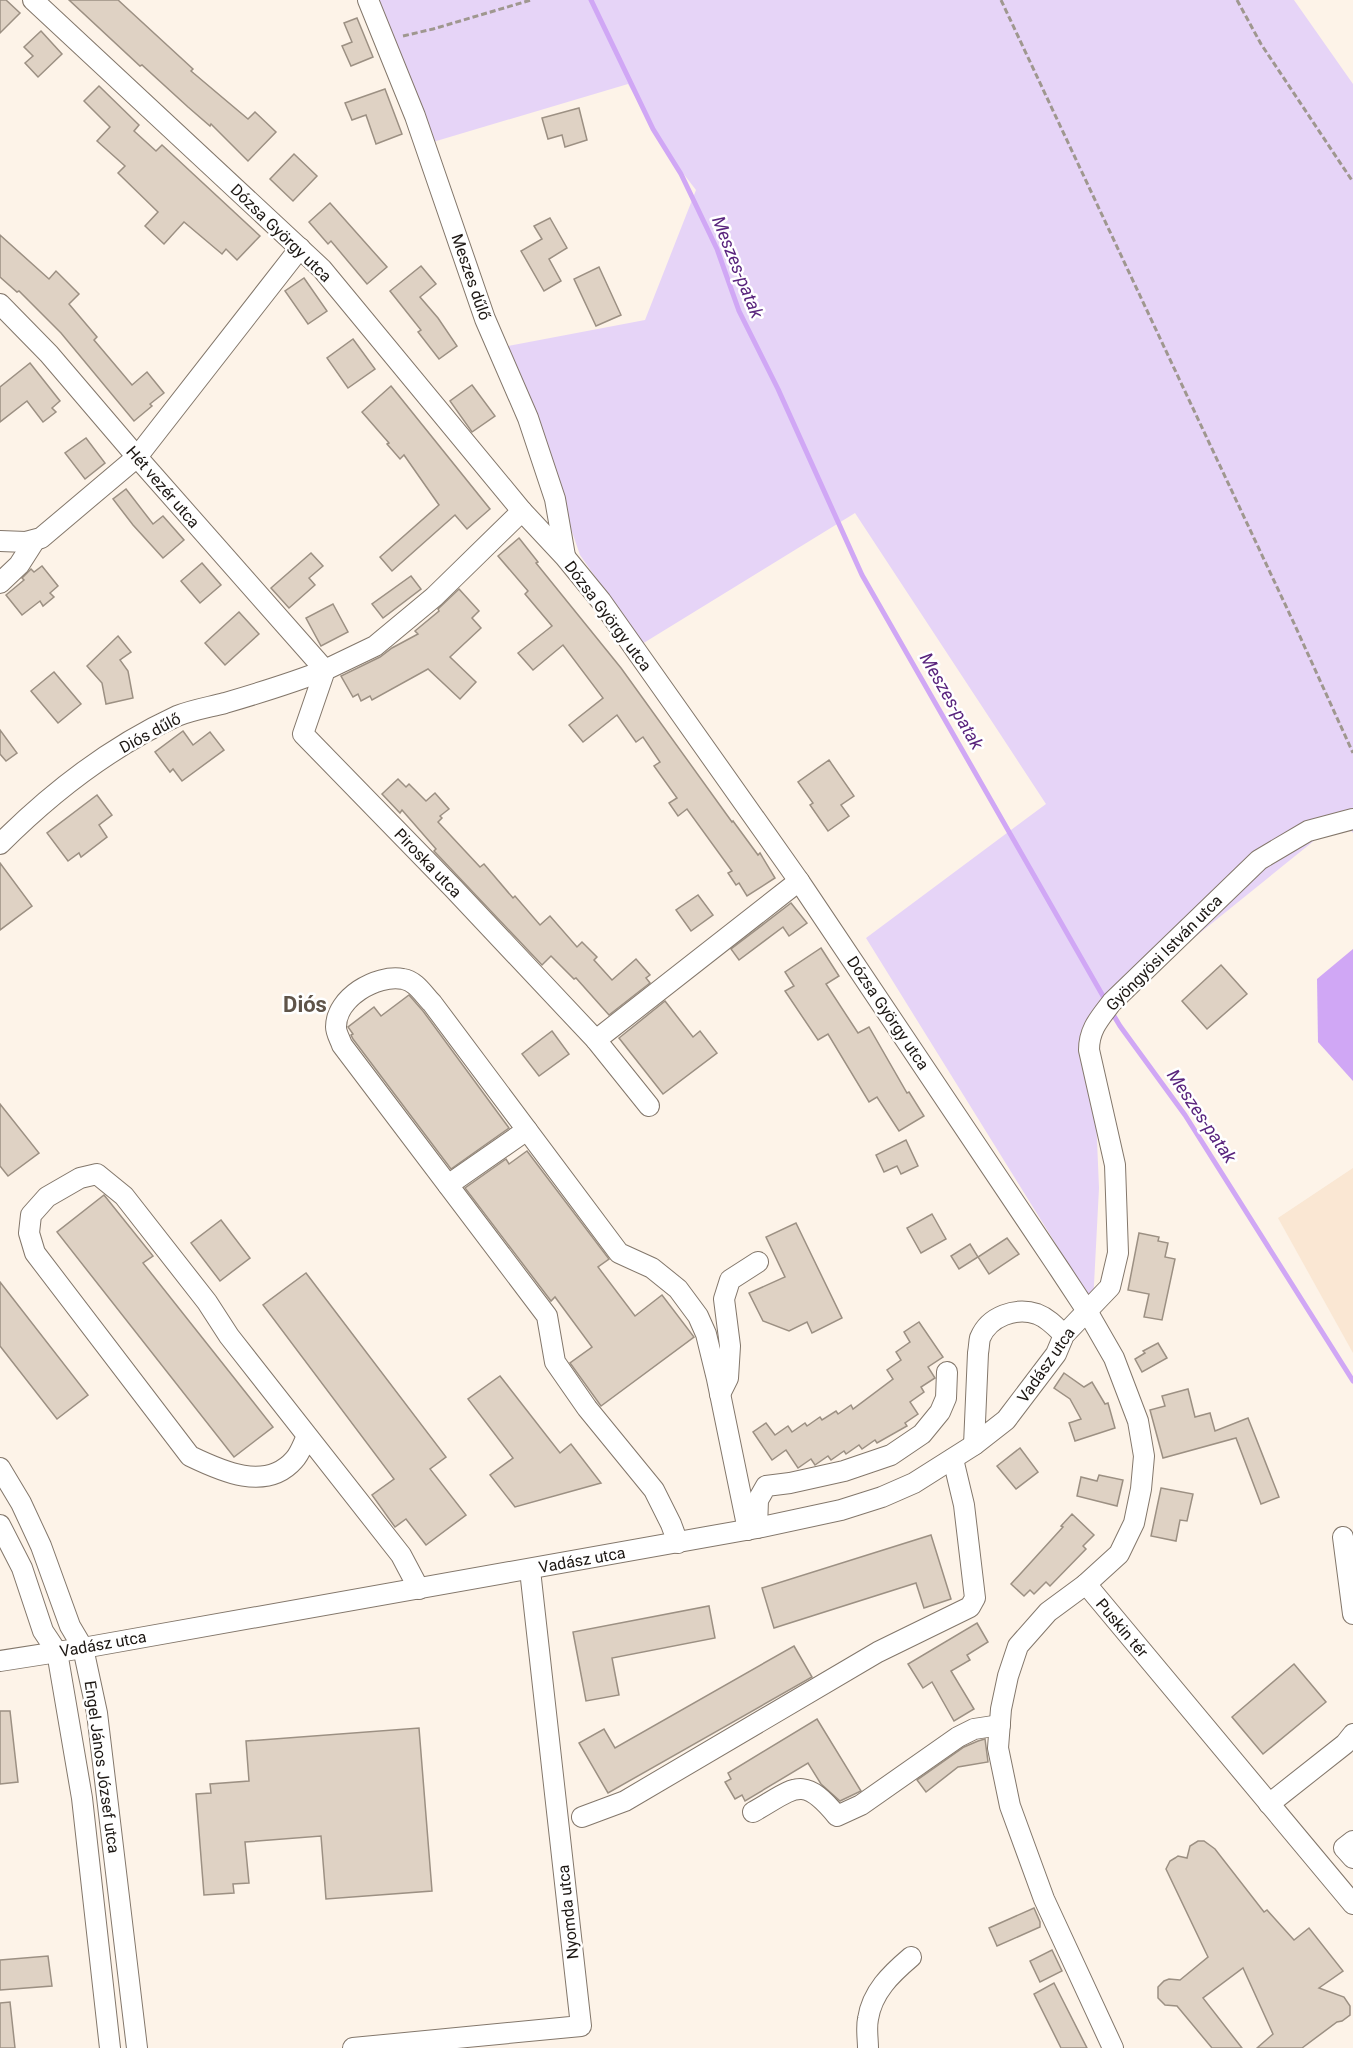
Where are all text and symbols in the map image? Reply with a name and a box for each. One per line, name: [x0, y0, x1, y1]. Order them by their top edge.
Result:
street label: Dózsa György utca: [227, 180, 335, 286]
water label: Meszes-patak: [708, 213, 768, 322]
street label: Meszes dűlő: [447, 231, 495, 323]
street label: Hét vezér utca: [122, 442, 204, 532]
street label: Dózsa György utca: [560, 557, 656, 675]
water label: Meszes-patak: [916, 649, 989, 754]
street label: Diós dűlő: [116, 709, 184, 757]
street label: Piroska utca: [390, 825, 466, 901]
street label: Gyöngyösi István utca: [1102, 891, 1226, 1015]
street label: Dózsa György utca: [843, 953, 933, 1073]
district label: Diós: [283, 992, 327, 1017]
water label: Meszes-patak: [1163, 1065, 1242, 1168]
street label: Vadász utca: [1013, 1324, 1079, 1406]
street label: Vadász utca: [537, 1543, 627, 1577]
street label: Puskin tér: [1092, 1595, 1153, 1662]
street label: Vadász utca: [58, 1627, 148, 1661]
street label: Engel János József utca: [80, 1679, 124, 1855]
street label: Nyomda utca: [554, 1864, 582, 1960]

